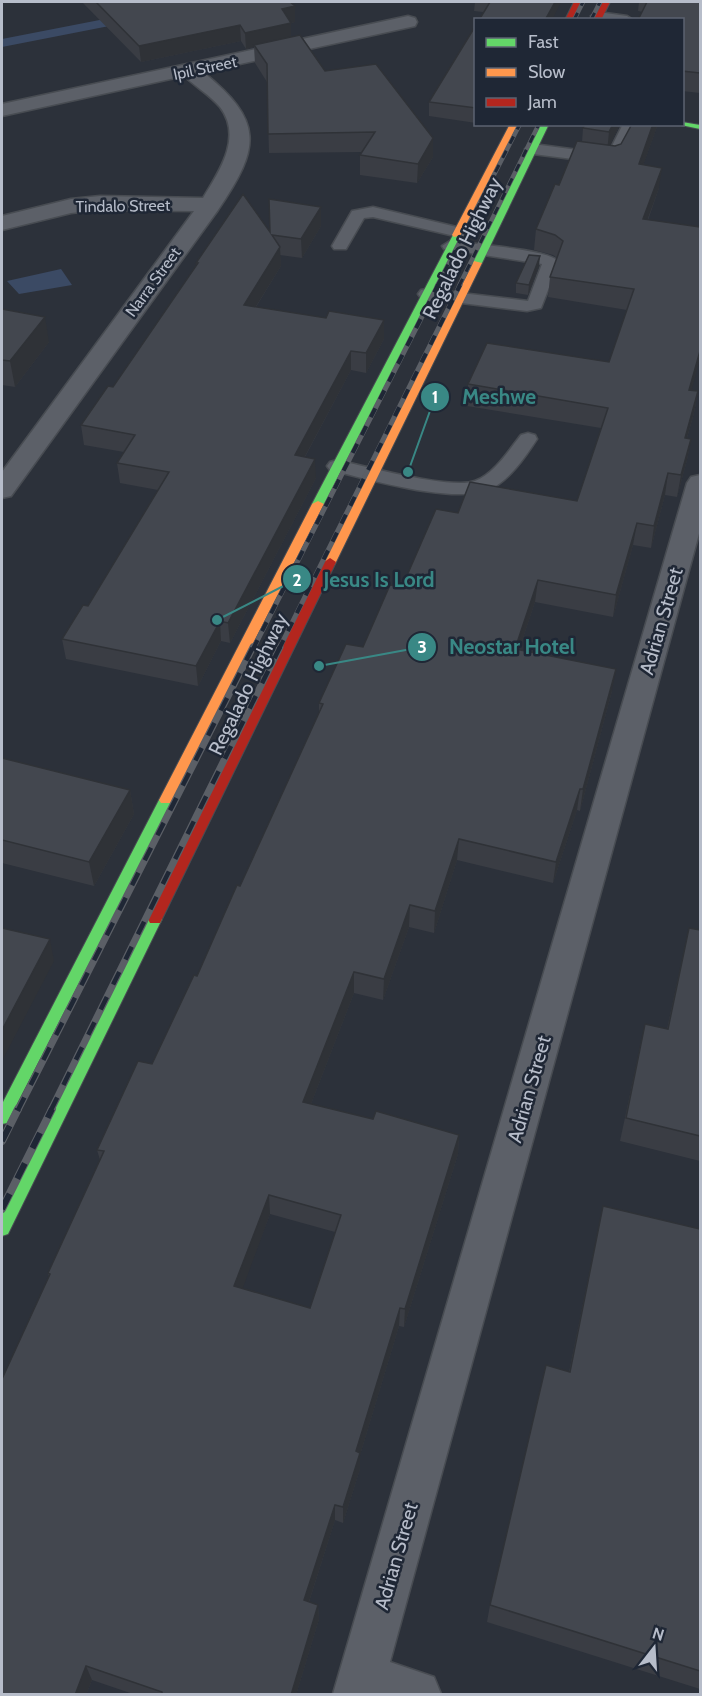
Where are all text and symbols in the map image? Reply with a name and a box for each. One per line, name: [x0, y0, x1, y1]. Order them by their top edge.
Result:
legend: [474, 18, 684, 126]
text: Fast: [528, 31, 559, 53]
street label: Ipil Street: [171, 52, 239, 84]
text: Slow: [528, 61, 565, 83]
text: Jam: [527, 91, 557, 113]
street label: Regalado Highway: [417, 173, 507, 323]
street label: Tindalo Street: [76, 196, 171, 216]
street label: Narra Street: [121, 243, 185, 320]
callout: Meshwe: [420, 377, 548, 416]
text: Meshwe: [462, 384, 536, 409]
text: 1: [432, 386, 438, 408]
callout: Jesus Is Lord: [282, 560, 447, 599]
street label: Adrian Street: [634, 564, 688, 677]
text: Jesus Is Lord: [323, 567, 434, 592]
text: 2: [292, 569, 302, 591]
street label: Regalado Highway: [203, 609, 293, 759]
callout: Neostar Hotel: [407, 628, 587, 667]
text: Neostar Hotel: [449, 634, 575, 659]
text: 3: [417, 636, 427, 658]
street label: Adrian Street: [502, 1032, 556, 1145]
street label: Adrian Street: [369, 1499, 423, 1612]
north arrow: [624, 1618, 684, 1678]
text: N: [650, 1623, 666, 1645]

